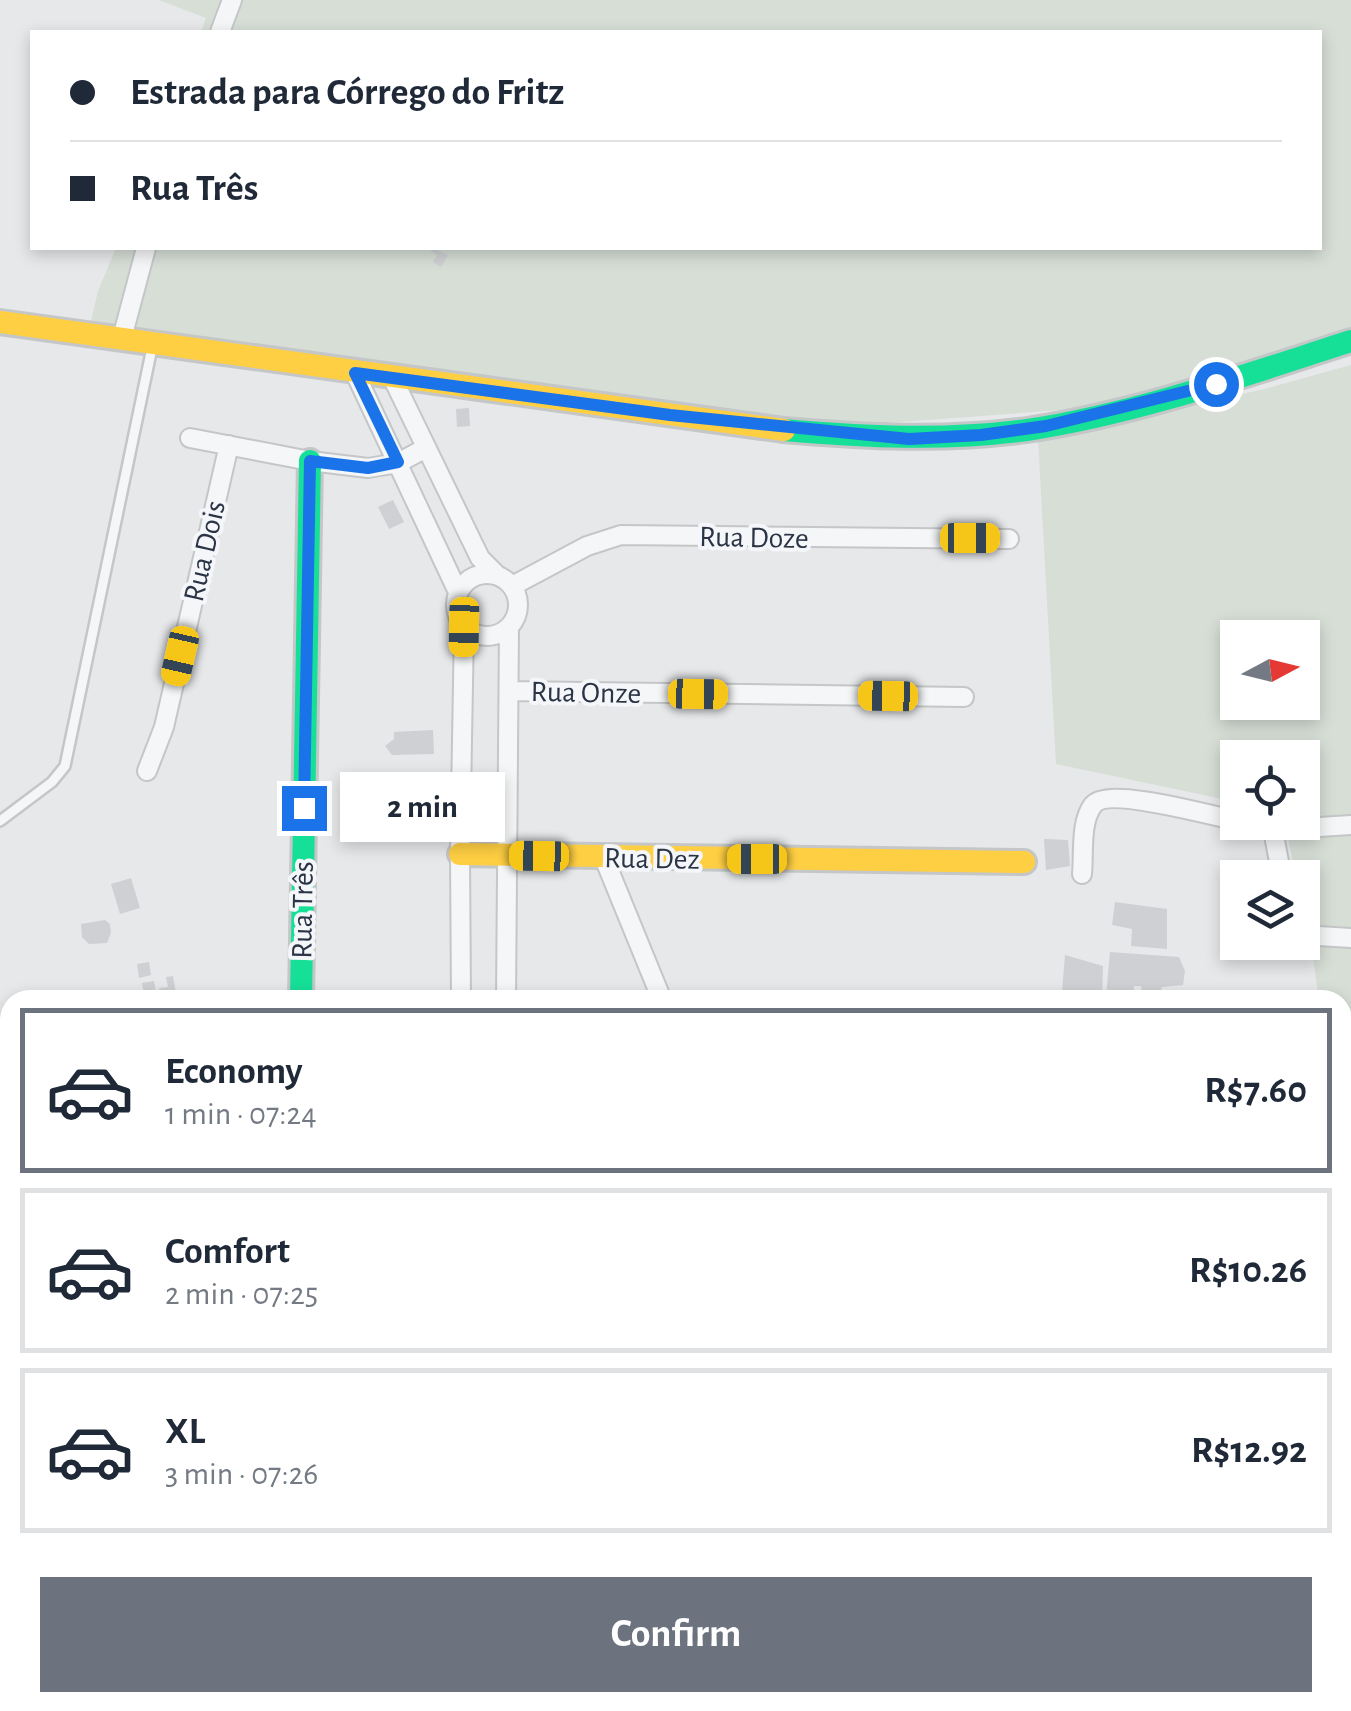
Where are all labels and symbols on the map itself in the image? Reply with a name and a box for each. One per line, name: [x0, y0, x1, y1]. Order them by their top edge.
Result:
route start: [1194, 362, 1239, 407]
street label: Rua Dois: [179, 498, 231, 605]
street label: Rua Doze: [699, 522, 809, 554]
car: [940, 523, 1000, 553]
car: [448, 597, 480, 657]
north arrow: [1220, 620, 1320, 720]
car: [159, 623, 201, 689]
street label: Rua Onze: [530, 677, 641, 709]
car: [668, 678, 728, 710]
car: [858, 680, 918, 712]
callout: 2 min: [339, 773, 504, 843]
route end: [282, 786, 327, 831]
car: [509, 840, 569, 872]
street label: Rua Dez: [604, 843, 700, 875]
car: [727, 844, 787, 874]
street label: Rua Três: [287, 861, 319, 959]

